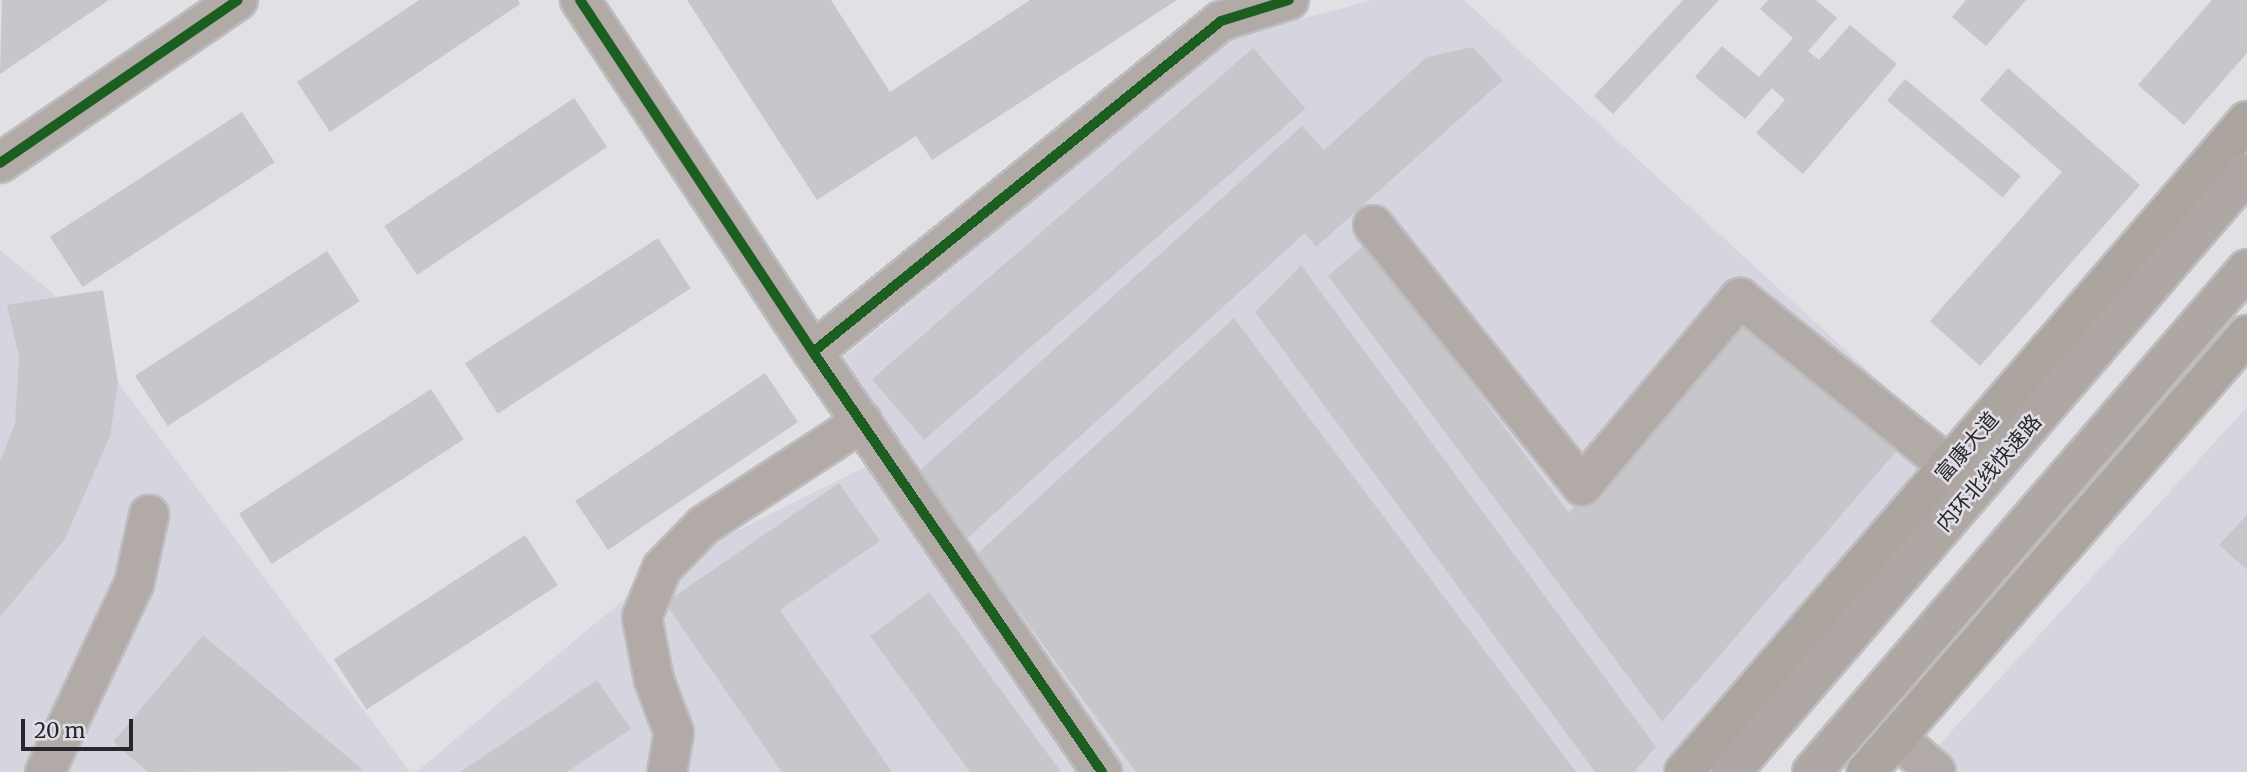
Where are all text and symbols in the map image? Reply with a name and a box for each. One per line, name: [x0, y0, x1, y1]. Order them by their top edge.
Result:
street label: 富康大道: [1930, 407, 2004, 487]
street label: 内环北线快速路: [1931, 409, 2047, 537]
scale bar: [24, 706, 136, 750]
text: 20 m: [34, 717, 85, 744]

